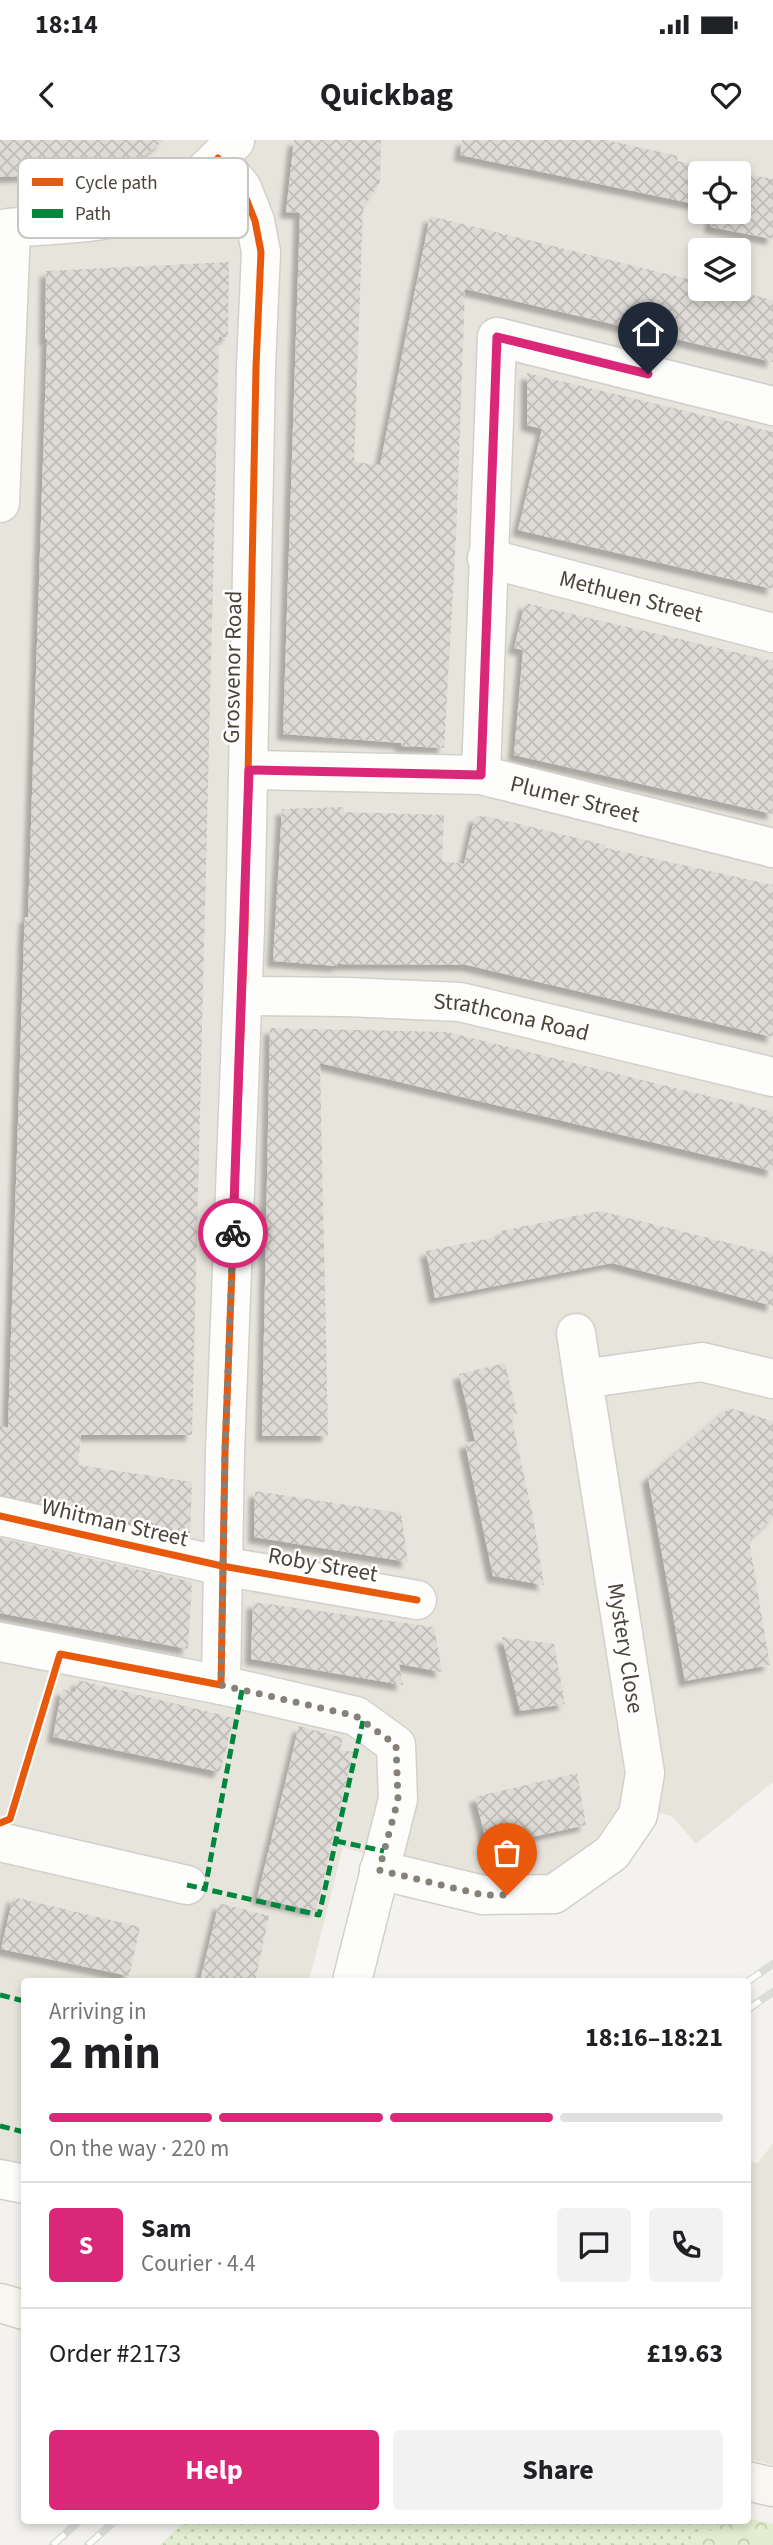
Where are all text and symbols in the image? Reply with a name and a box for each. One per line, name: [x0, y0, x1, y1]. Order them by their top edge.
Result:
text: 18:14: [35, 6, 98, 43]
text: Quickbag: [320, 72, 453, 118]
icon: back: [28, 76, 66, 114]
icon: heart: [707, 76, 745, 114]
legend: [18, 158, 248, 238]
map controls: [688, 161, 751, 301]
button: locate: [688, 161, 751, 224]
text: Cycle path: [75, 170, 157, 197]
text: Path: [75, 201, 111, 228]
button: layers: [688, 238, 751, 301]
pin: [618, 302, 678, 374]
icon: home: [629, 313, 667, 351]
street label: Methuen Street: [556, 562, 707, 631]
street label: Grosvenor Road: [215, 590, 250, 744]
street label: Plumer Street: [507, 767, 643, 831]
street label: Strathcona Road: [433, 985, 593, 1049]
courier: [198, 1198, 268, 1268]
icon: bike: [214, 1214, 252, 1252]
street label: Whitman Street: [38, 1490, 192, 1555]
street label: Roby Street: [265, 1539, 381, 1590]
street label: Mystery Close: [599, 1580, 652, 1716]
pin: [477, 1823, 537, 1895]
icon: bag: [488, 1834, 526, 1872]
text: Arriving in: [49, 1995, 147, 2028]
text: 18:16–18:21: [585, 2019, 723, 2056]
text: 2 min: [49, 2021, 161, 2086]
text: On the way · 220 m: [49, 2132, 229, 2165]
button: chat: [557, 2208, 631, 2282]
button: phone: [649, 2208, 723, 2282]
text: Sam: [141, 2210, 191, 2247]
text: S: [79, 2227, 93, 2264]
text: Courier · 4.4: [141, 2247, 256, 2280]
text: Order #2173: [49, 2335, 181, 2372]
text: £19.63: [647, 2335, 723, 2372]
button: Help: [49, 2430, 379, 2510]
button: Share: [393, 2430, 723, 2510]

